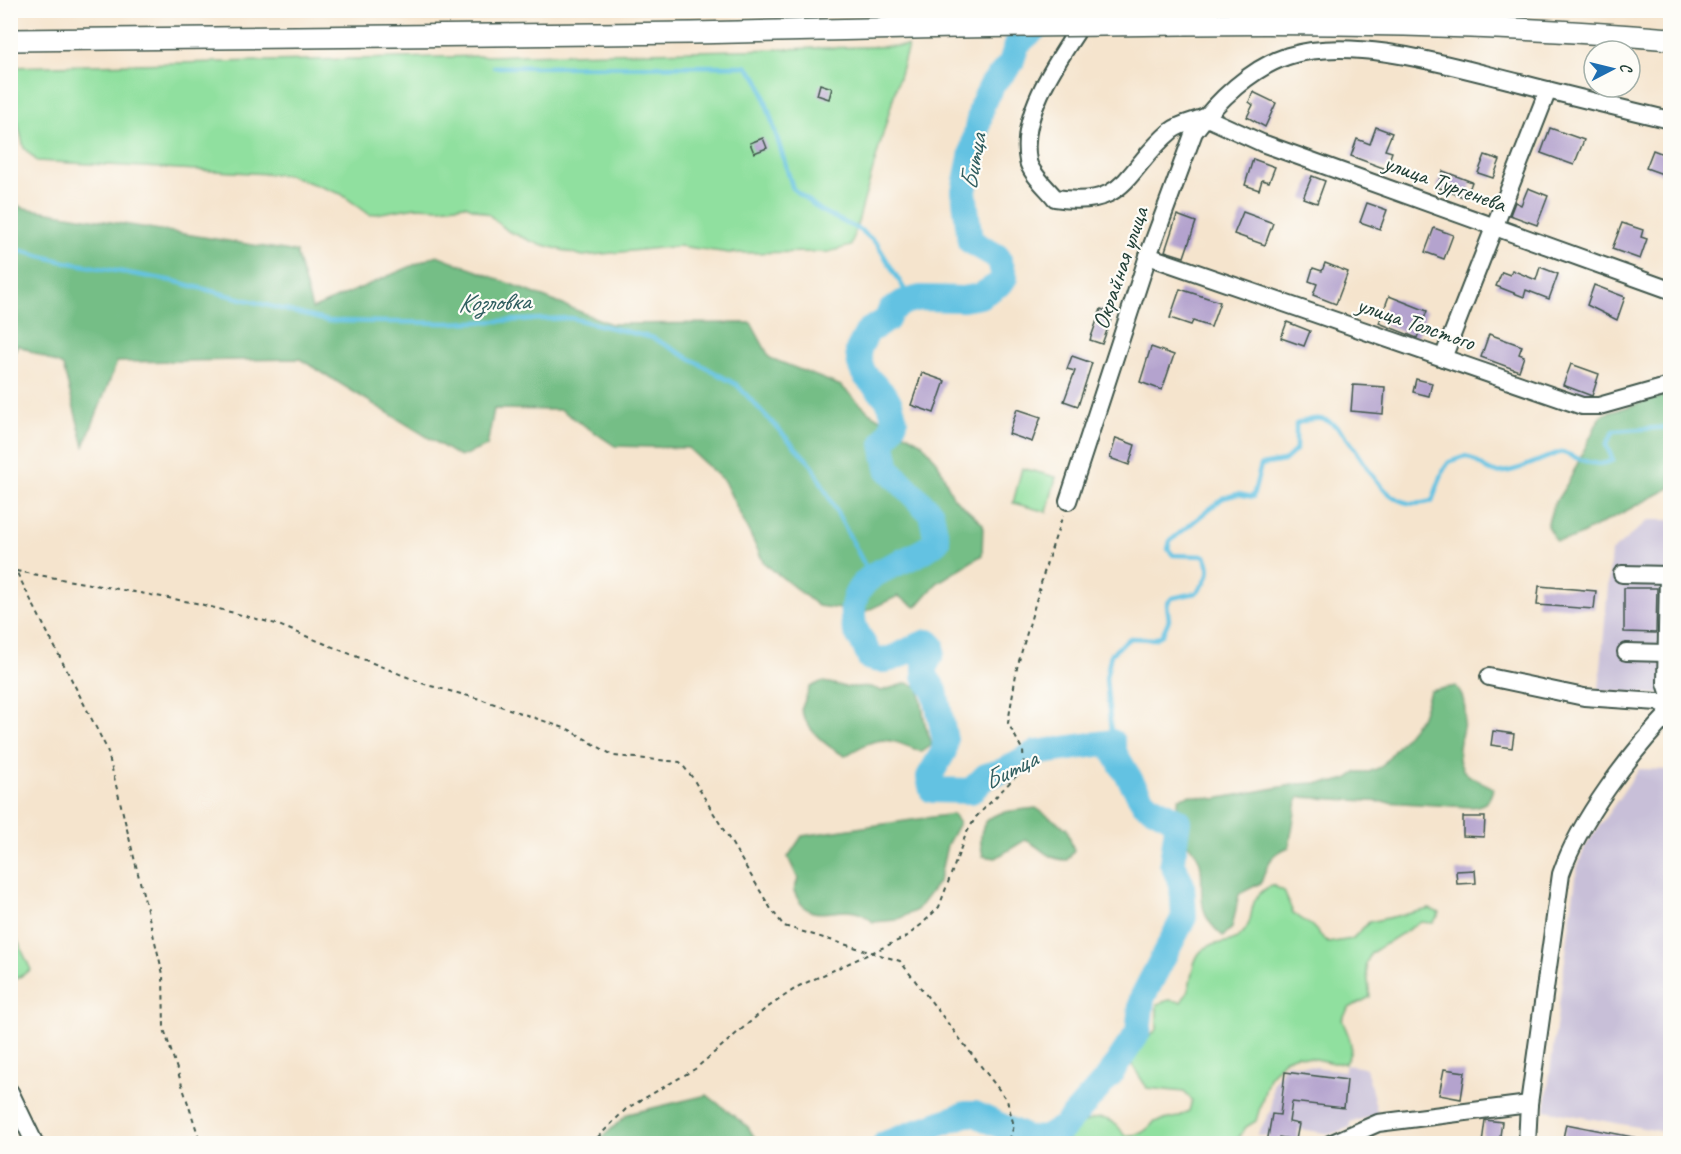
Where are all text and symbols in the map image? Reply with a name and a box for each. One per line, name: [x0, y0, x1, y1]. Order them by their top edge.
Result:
north arrow: [1582, 39, 1642, 99]
text: С: [1615, 62, 1637, 75]
water label: Битца: [952, 129, 995, 193]
street label: улица Тургенева: [1378, 146, 1512, 219]
street label: Окрайная улица: [1085, 202, 1155, 333]
water label: Козловка: [457, 284, 534, 320]
street label: улица Толстого: [1351, 288, 1480, 358]
water label: Битца: [977, 741, 1045, 798]

